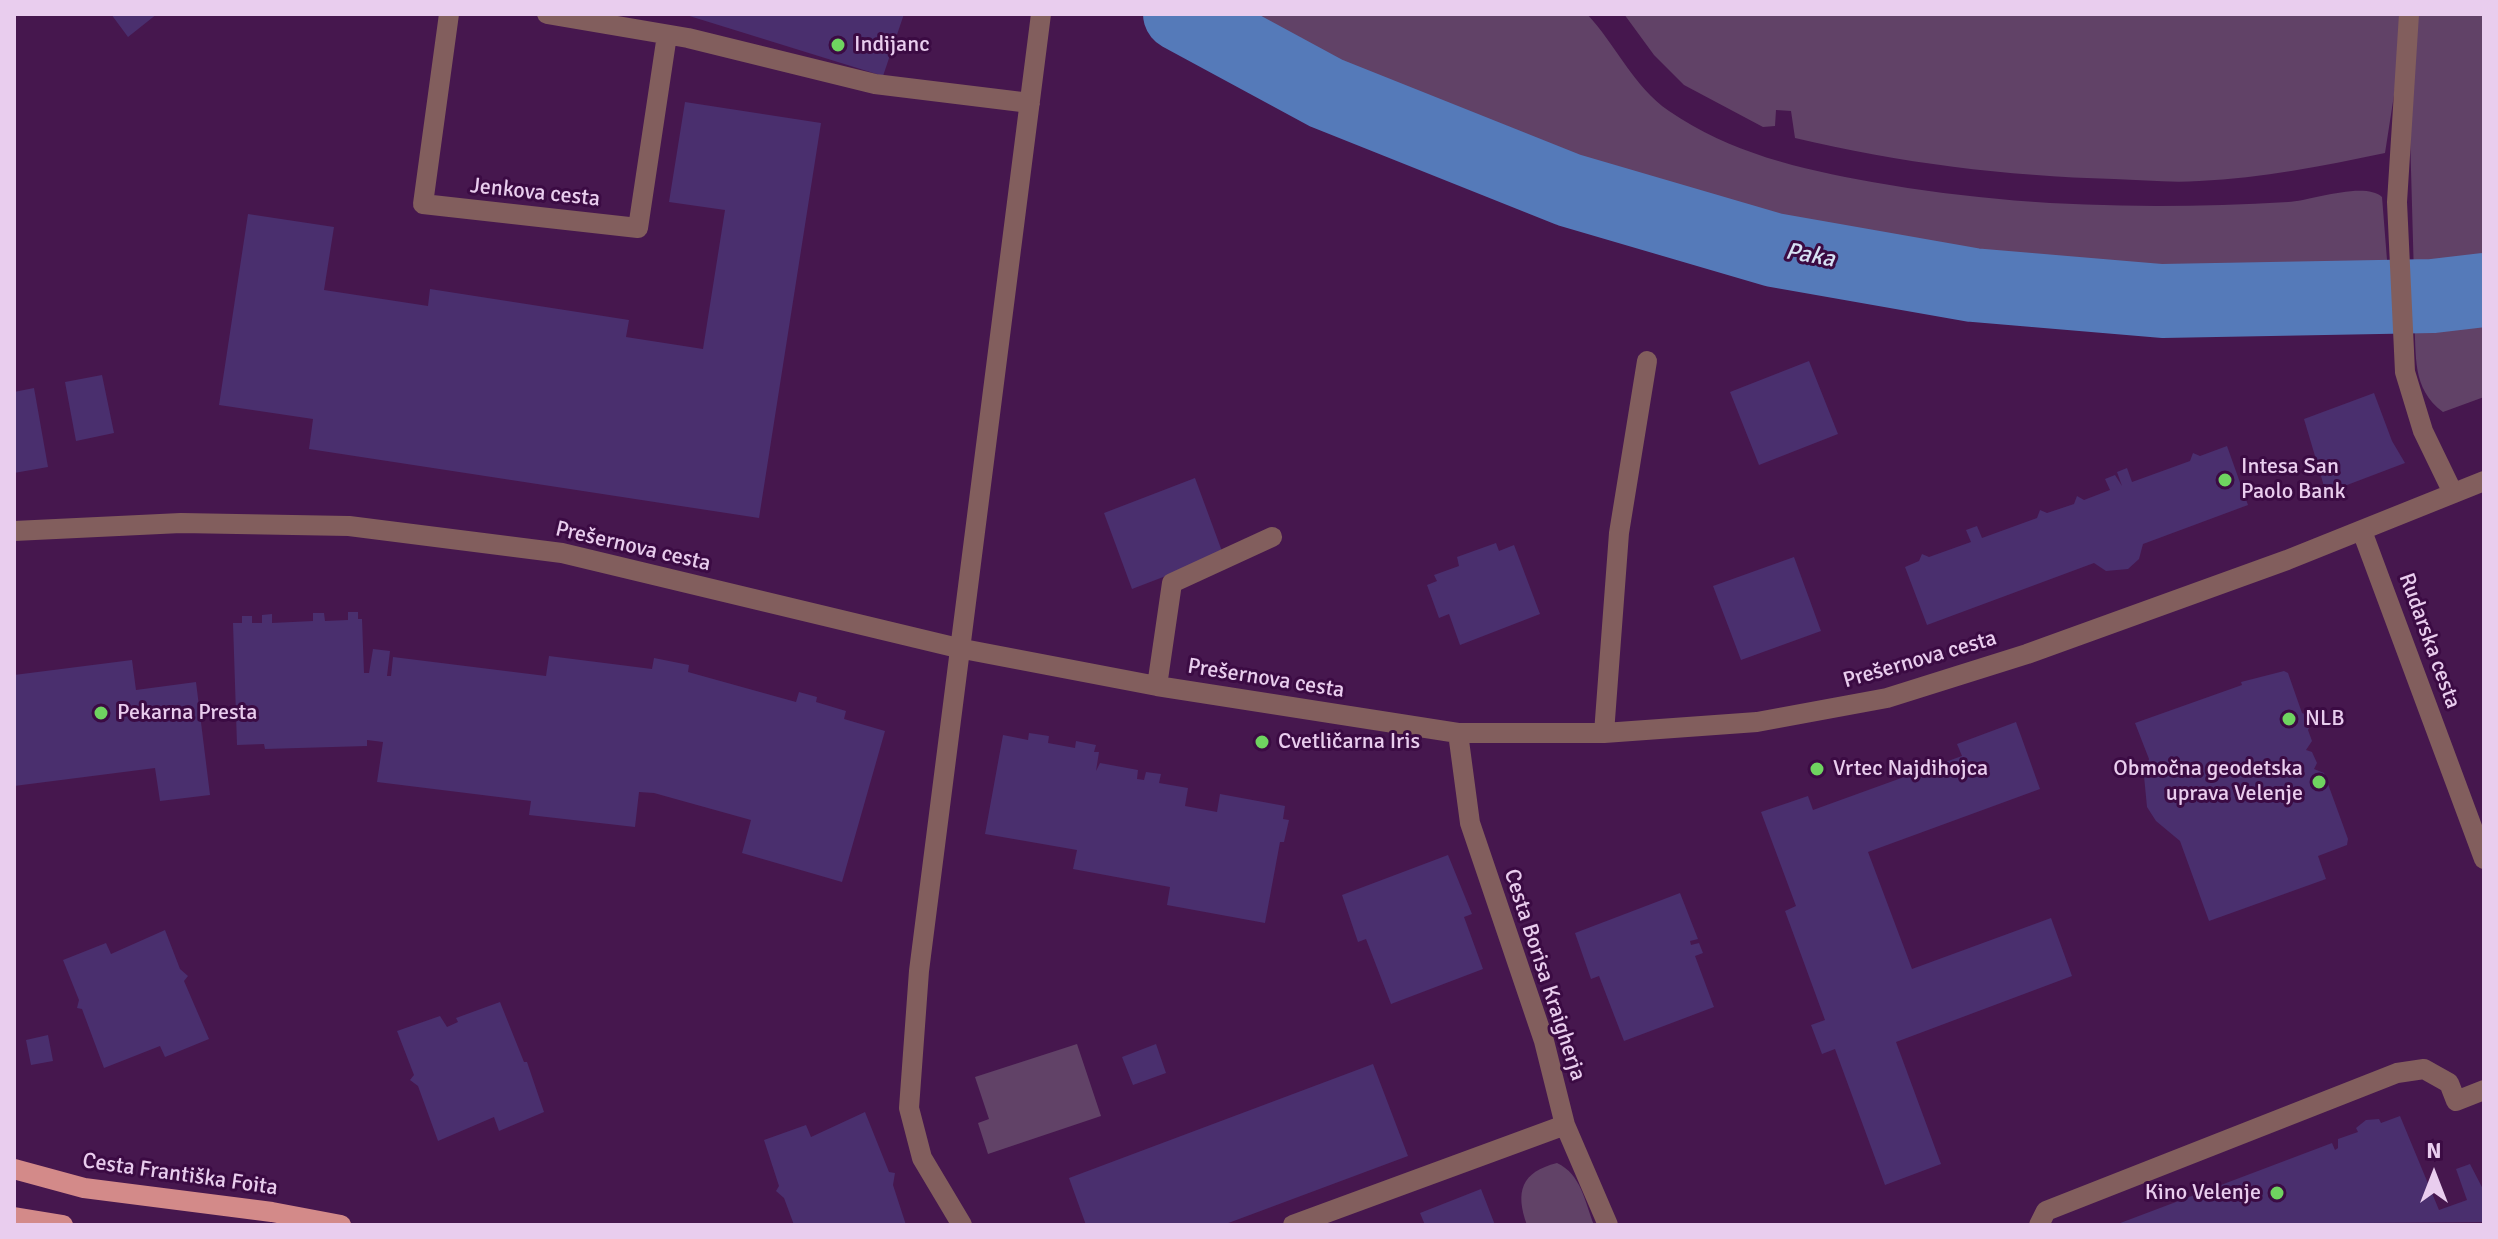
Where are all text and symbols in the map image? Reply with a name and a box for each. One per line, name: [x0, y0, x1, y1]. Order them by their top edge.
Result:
place label: Indijanc: [854, 32, 930, 58]
marker: Indijanc: [829, 36, 847, 54]
street label: Jenkova cesta: [469, 173, 601, 213]
water label: Paka: [1783, 238, 1837, 274]
place label: Intesa San Paolo Bank: [2241, 454, 2346, 506]
marker: Intesa San Paolo Bank: [2216, 471, 2234, 489]
street label: Prešernova cesta: [553, 516, 713, 578]
street label: Rudarska cesta: [2392, 570, 2466, 712]
street label: Prešernova cesta: [1840, 625, 2000, 695]
street label: Prešernova cesta: [1186, 654, 1346, 704]
place label: Pekarna Presta: [117, 700, 257, 726]
marker: Pekarna Presta: [92, 704, 110, 722]
place label: NLB: [2305, 706, 2345, 732]
marker: NLB: [2280, 710, 2298, 728]
place label: Cvetličarna Iris: [1278, 729, 1420, 755]
marker: Cvetličarna Iris: [1253, 733, 1271, 751]
place label: Vrtec Najdihojca: [1833, 756, 1988, 782]
place label: Območna geodetska uprava Velenje: [2113, 756, 2303, 808]
marker: Vrtec Najdihojca: [1808, 760, 1826, 778]
marker: Območna geodetska uprava Velenje: [2310, 773, 2328, 791]
street label: Cesta Borisa Kraigherja: [1497, 866, 1591, 1084]
north arrow: [2394, 1135, 2474, 1215]
text: N: [2426, 1137, 2442, 1164]
street label: Cesta Františka Foita: [81, 1148, 279, 1202]
place label: Kino Velenje: [2145, 1180, 2261, 1206]
marker: Kino Velenje: [2268, 1184, 2286, 1202]

